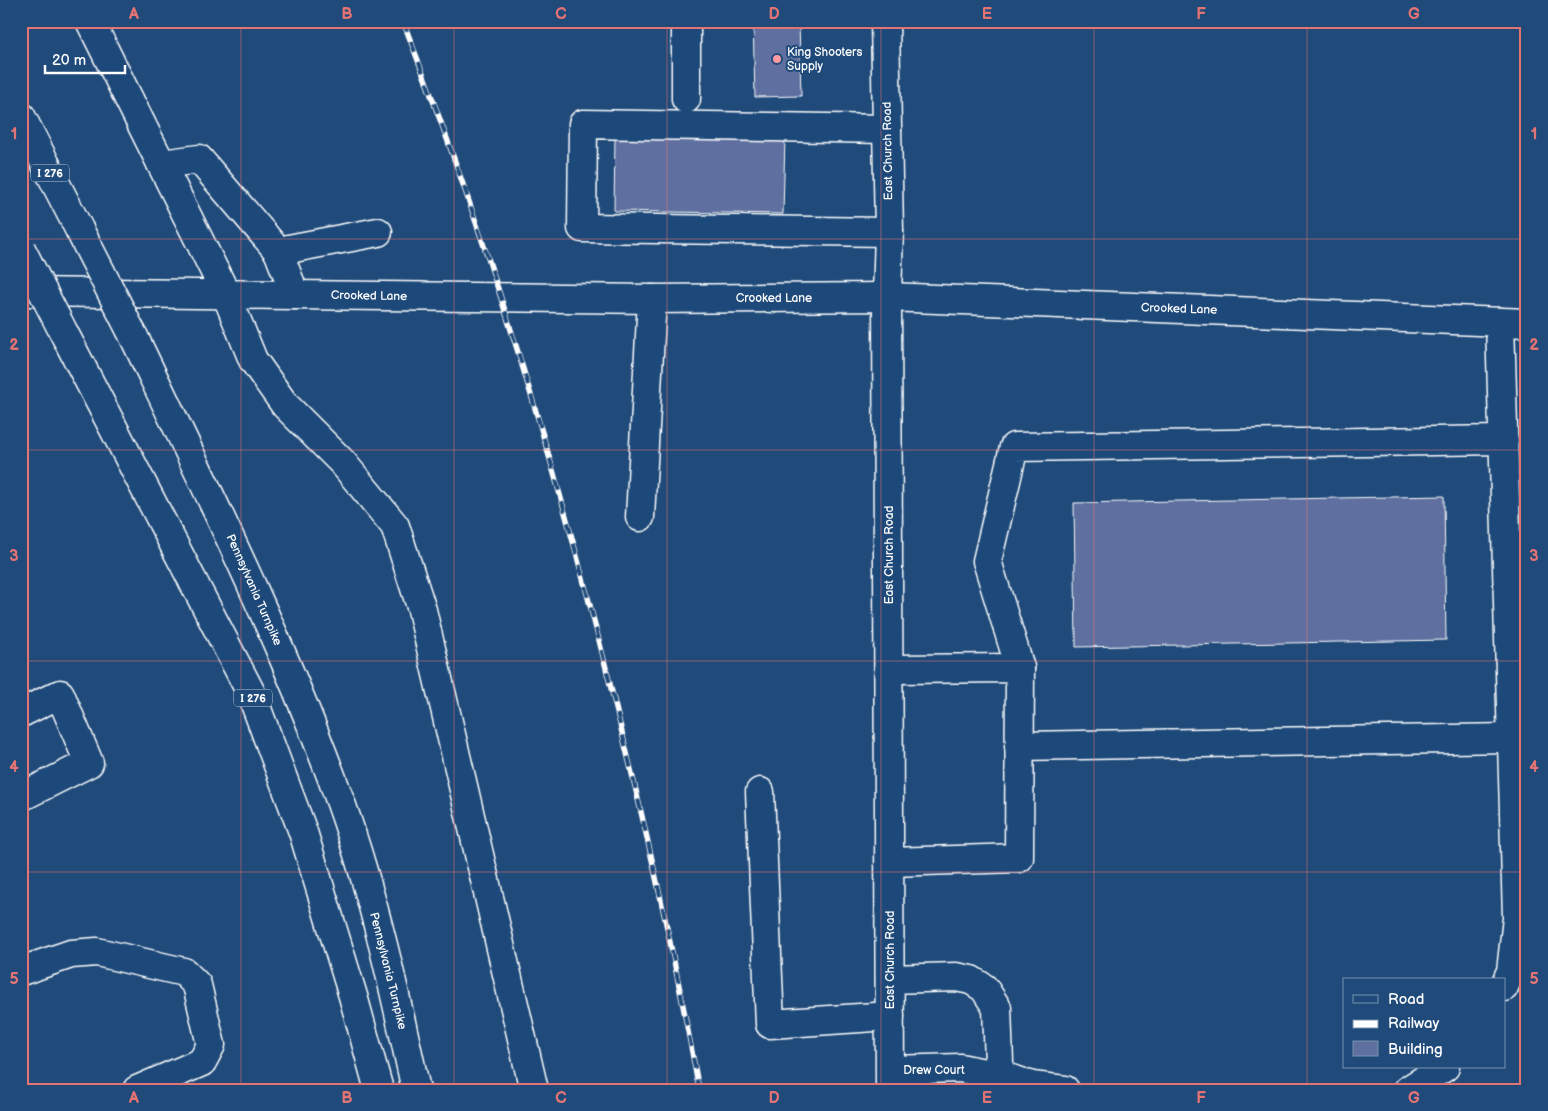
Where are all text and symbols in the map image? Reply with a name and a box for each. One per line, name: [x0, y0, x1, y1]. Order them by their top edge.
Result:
text: A: [128, 5, 139, 24]
text: B: [341, 5, 353, 24]
text: C: [555, 5, 567, 24]
text: D: [768, 5, 780, 24]
text: E: [982, 5, 992, 24]
text: F: [1196, 5, 1206, 24]
text: G: [1408, 5, 1420, 24]
scale bar: [45, 42, 125, 74]
place label: King Shooters Supply: [787, 45, 862, 74]
text: 20 m: [52, 51, 86, 70]
marker: King Shooters Supply: [771, 53, 783, 65]
street label: East Church Road: [880, 101, 896, 200]
text: 1: [11, 125, 17, 144]
text: 1: [1531, 125, 1537, 144]
road number: I 276: [31, 164, 69, 182]
street label: Crooked Lane: [331, 288, 407, 304]
street label: Crooked Lane: [736, 291, 812, 306]
street label: Crooked Lane: [1141, 300, 1217, 318]
text: 2: [9, 336, 19, 355]
text: 2: [1529, 336, 1539, 355]
street label: East Church Road: [882, 506, 897, 604]
street label: Pennsylvania Turnpike: [223, 532, 285, 648]
text: 3: [9, 547, 19, 566]
text: 3: [1529, 547, 1539, 566]
road number: I 276: [234, 690, 272, 706]
text: 4: [9, 758, 19, 777]
text: 4: [1529, 758, 1539, 777]
street label: Pennsylvania Turnpike: [366, 911, 410, 1031]
street label: East Church Road: [883, 911, 898, 1009]
text: 5: [9, 970, 19, 989]
text: 5: [1529, 970, 1539, 989]
legend: [1343, 978, 1506, 1068]
text: Road: [1388, 990, 1424, 1009]
text: Railway: [1388, 1014, 1439, 1033]
text: Building: [1388, 1040, 1443, 1059]
street label: Drew Court: [903, 1063, 965, 1078]
text: A: [128, 1089, 139, 1108]
text: B: [341, 1089, 353, 1108]
text: C: [555, 1089, 567, 1108]
text: D: [768, 1089, 780, 1108]
text: E: [982, 1089, 992, 1108]
text: F: [1196, 1089, 1206, 1108]
text: G: [1408, 1089, 1420, 1108]

